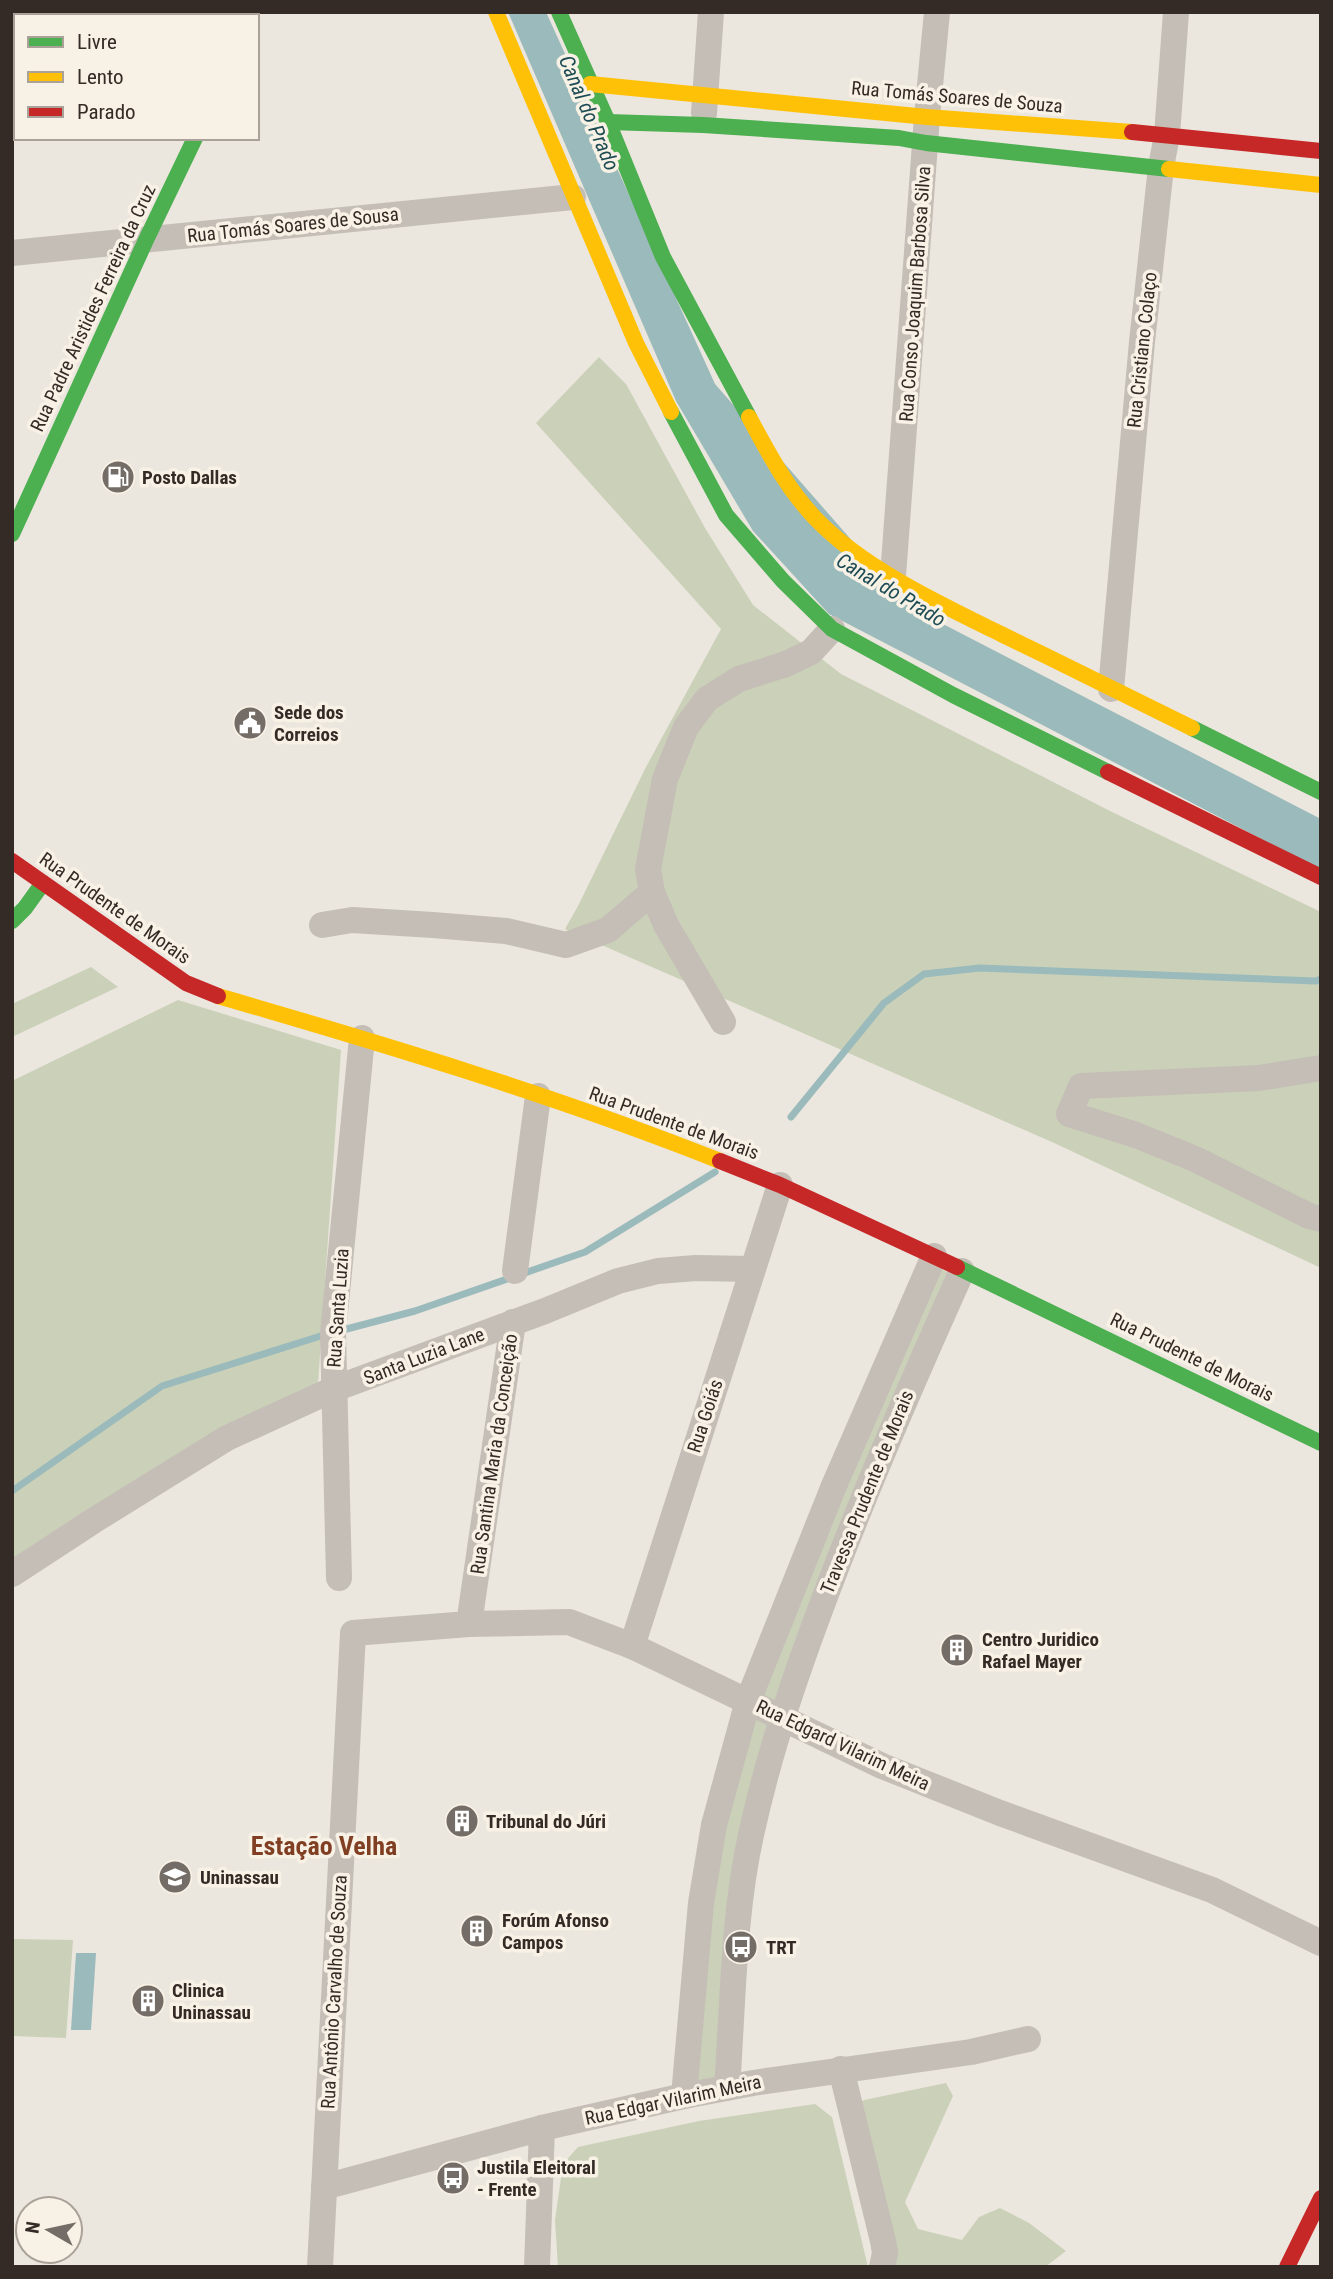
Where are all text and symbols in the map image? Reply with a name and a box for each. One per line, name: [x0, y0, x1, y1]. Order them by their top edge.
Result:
legend: [14, 14, 259, 140]
text: Livre: [77, 30, 117, 54]
water label: Canal do Prado: [554, 52, 624, 174]
text: Lento: [77, 65, 124, 89]
street label: Rua Tomás Soares de Souza: [850, 76, 1064, 118]
text: Parado: [77, 100, 136, 124]
street label: Rua Conso Joaquim Barbosa Silva: [895, 165, 935, 423]
street label: Rua Padre Aristides Ferreira da Cruz: [26, 181, 160, 435]
street label: Rua Tomás Soares de Sousa: [186, 202, 400, 248]
street label: Rua Cristiano Colaço: [1122, 271, 1162, 429]
fuel station icon: Posto Dallas: [99, 458, 137, 496]
place label: Posto Dallas: [142, 466, 237, 489]
water label: Canal do Prado: [832, 548, 950, 632]
place label: Sede dos Correios: [274, 701, 344, 746]
public building icon: Sede dos Correios: [231, 704, 269, 742]
street label: Rua Prudente de Morais: [35, 847, 195, 969]
street label: Rua Prudente de Morais: [586, 1082, 762, 1164]
street label: Rua Santa Luzia: [322, 1248, 354, 1368]
street label: Rua Prudente de Morais: [1107, 1307, 1277, 1407]
street label: Santa Luzia Lane: [360, 1322, 488, 1390]
street label: Rua Santina Maria da Conceição: [466, 1332, 522, 1576]
street label: Rua Goiás: [682, 1376, 728, 1456]
street label: Travessa Prudente de Morais: [816, 1387, 918, 1597]
place label: Centro Juridico Rafael Mayer: [982, 1628, 1099, 1673]
building icon: Centro Juridico Rafael Mayer: [938, 1631, 976, 1669]
street label: Rua Edgard Vilarim Meira: [753, 1695, 933, 1795]
building icon: Tribunal do Júri: [443, 1802, 481, 1840]
place label: Tribunal do Júri: [486, 1810, 606, 1833]
district label: Estação Velha: [251, 1831, 397, 1861]
school or university icon: Uninassau: [156, 1858, 194, 1896]
place label: Uninassau: [200, 1866, 279, 1889]
street label: Rua Antônio Carvalho de Souza: [316, 1874, 352, 2110]
place label: Forúm Afonso Campos: [502, 1909, 609, 1954]
building icon: Forúm Afonso Campos: [458, 1912, 496, 1950]
bus stop icon: TRT: [722, 1928, 760, 1966]
place label: TRT: [766, 1936, 797, 1959]
place label: Clinica Uninassau: [172, 1979, 251, 2024]
building icon: Clinica Uninassau: [129, 1982, 167, 2020]
street label: Rua Edgar Vilarim Meira: [583, 2070, 763, 2130]
place label: Justila Eleitoral - Frente: [477, 2156, 596, 2201]
bus stop icon: Justila Eleitoral - Frente: [434, 2159, 472, 2197]
north arrow: [14, 2195, 84, 2265]
text: N: [20, 2220, 45, 2235]

